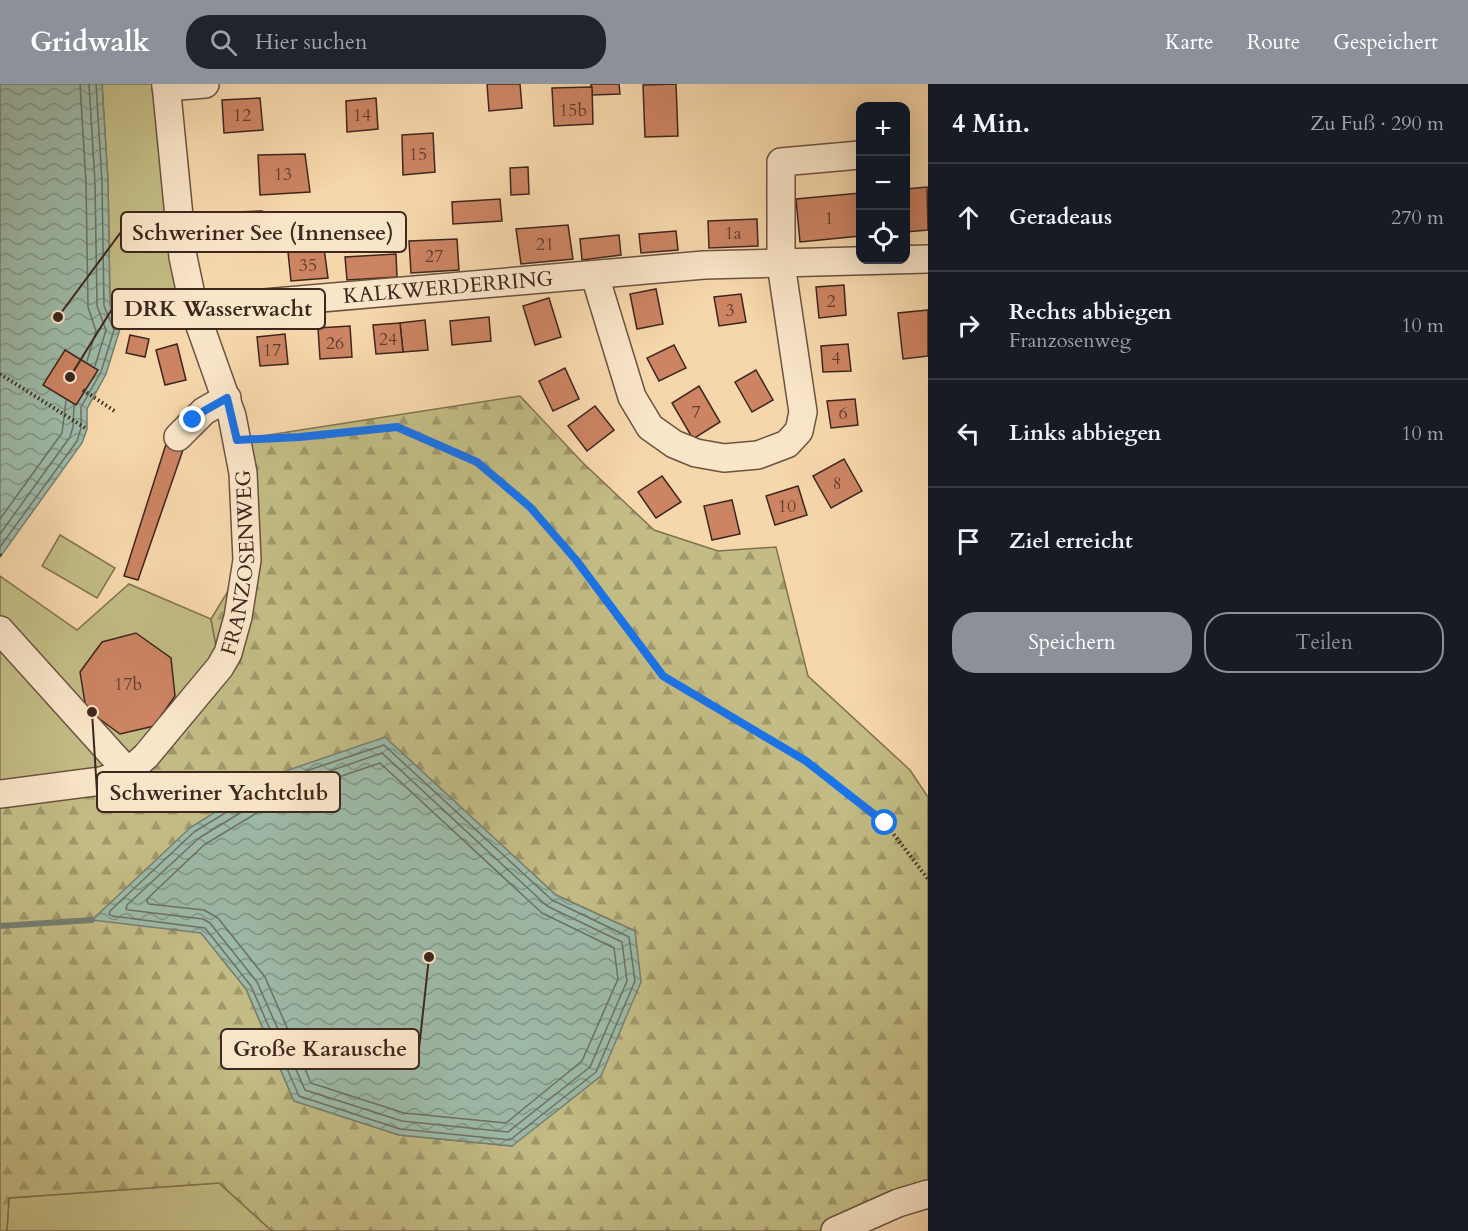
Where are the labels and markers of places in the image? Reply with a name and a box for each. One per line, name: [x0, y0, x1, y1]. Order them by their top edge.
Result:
callout: Schweriner See (Innensee): [121, 212, 406, 252]
callout: DRK Wasserwacht: [112, 289, 325, 329]
callout: Schweriner Yachtclub: [97, 772, 340, 812]
callout: Große Karausche: [221, 1029, 419, 1069]

